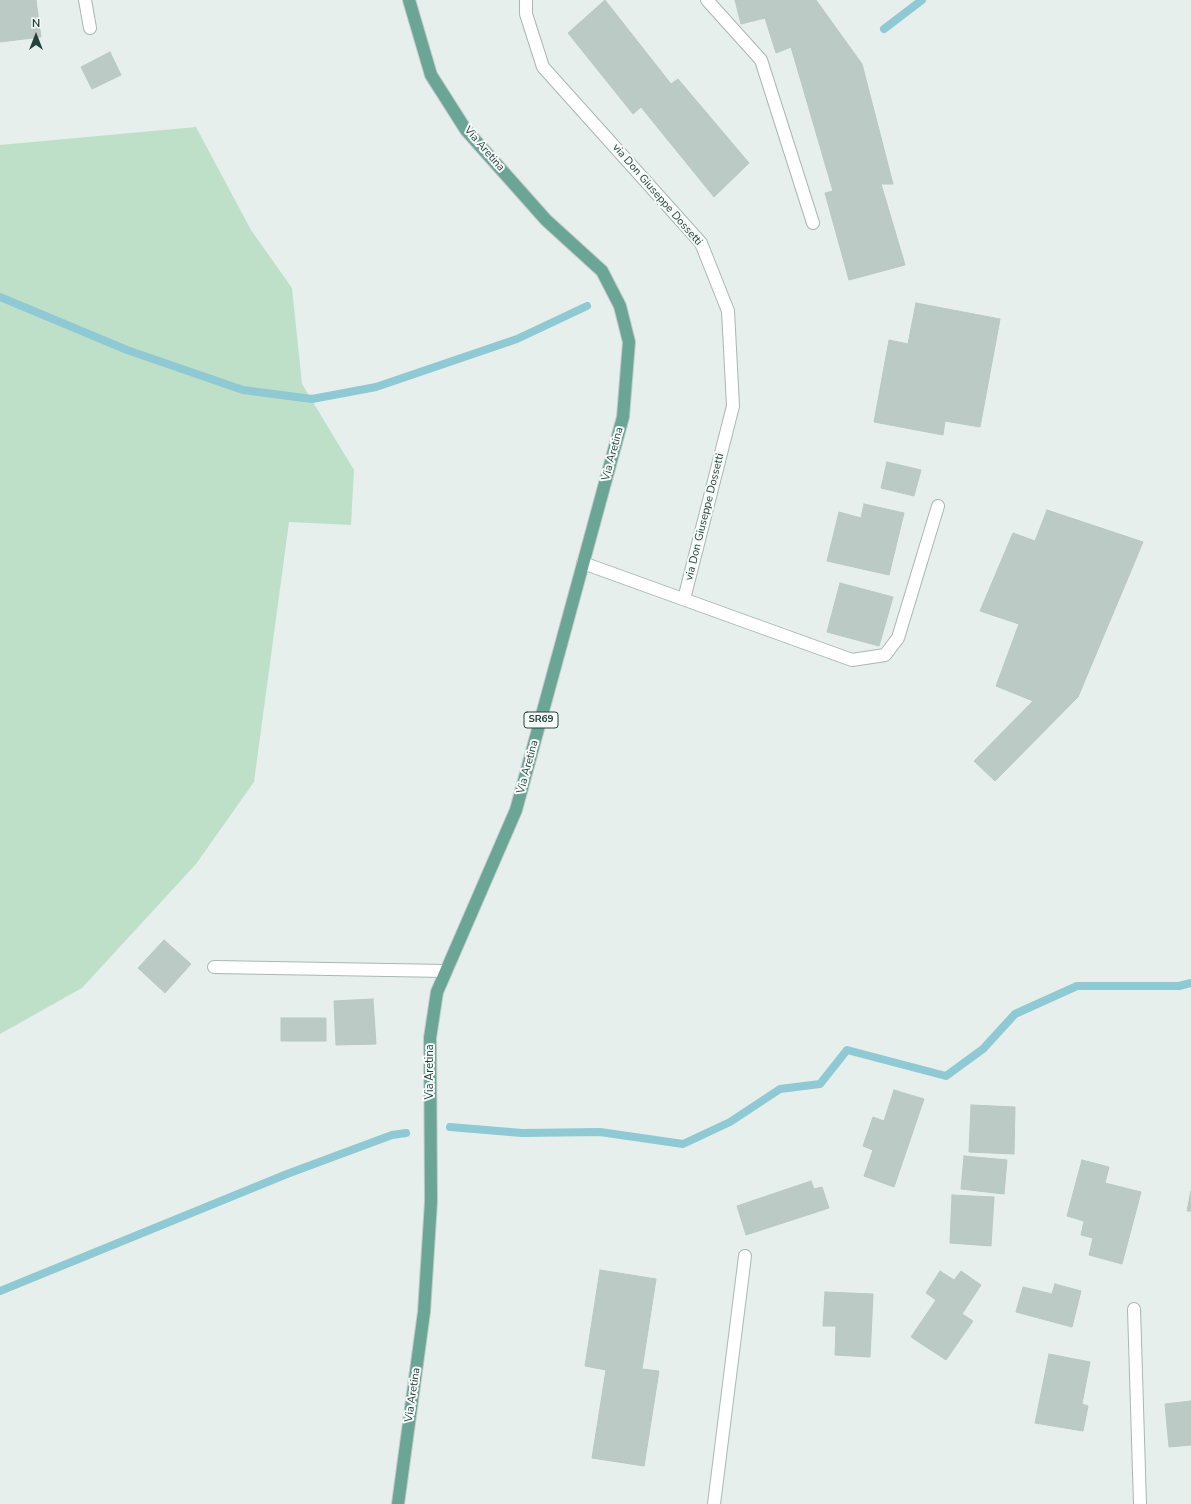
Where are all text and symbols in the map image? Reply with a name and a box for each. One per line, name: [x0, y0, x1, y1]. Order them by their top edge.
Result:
north arrow: [16, 16, 56, 56]
text: N: [32, 16, 40, 31]
street label: Via Aretina: [461, 124, 507, 174]
street label: via Don Giuseppe Dossetti: [609, 141, 705, 249]
street label: Via Aretina: [600, 426, 626, 482]
street label: via Don Giuseppe Dossetti: [683, 452, 727, 582]
road number: SR69: [524, 712, 558, 728]
street label: Via Aretina: [515, 739, 541, 795]
street label: Via Aretina: [423, 1044, 437, 1100]
street label: Via Aretina: [403, 1367, 423, 1423]

